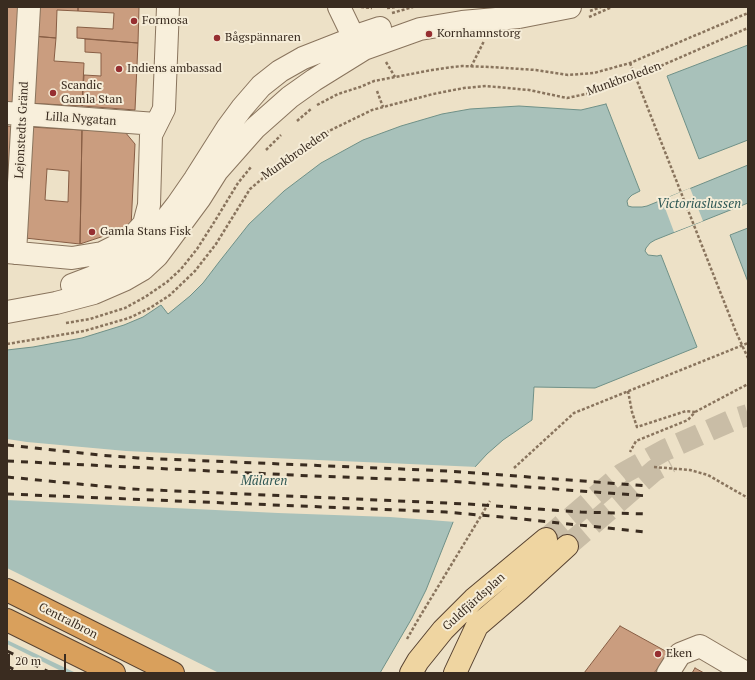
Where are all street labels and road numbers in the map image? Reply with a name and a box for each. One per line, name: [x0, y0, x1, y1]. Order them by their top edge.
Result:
street label: Munkbroleden: [585, 59, 663, 99]
street label: Lejonstedts Gränd: [12, 81, 32, 179]
street label: Lilla Nygatan: [45, 109, 117, 129]
street label: Munkbroleden: [259, 127, 331, 183]
street label: Guldfjärdsplan: [440, 570, 508, 634]
street label: Centralbron: [36, 600, 100, 642]

